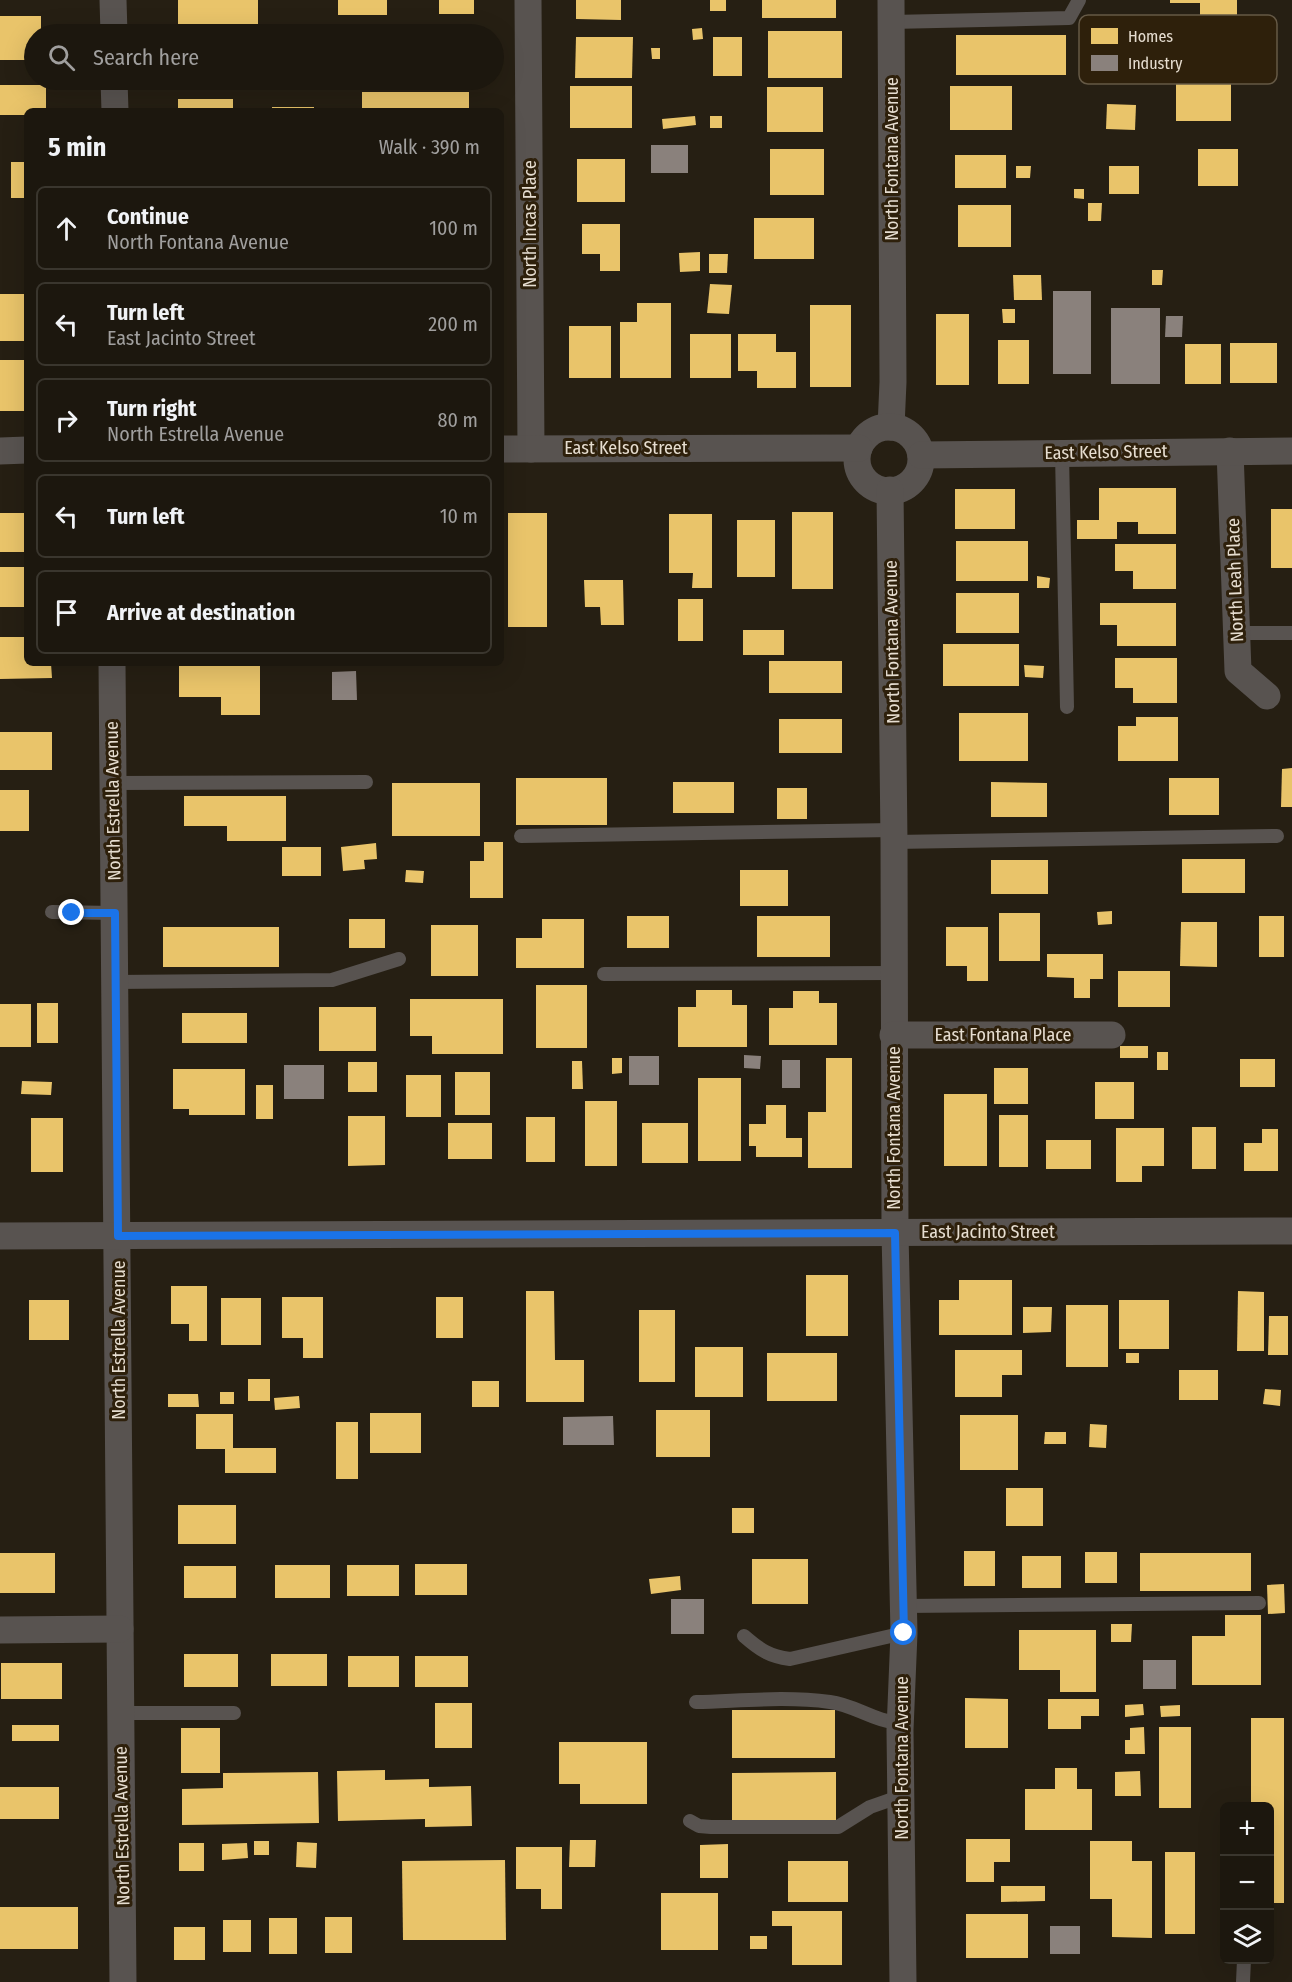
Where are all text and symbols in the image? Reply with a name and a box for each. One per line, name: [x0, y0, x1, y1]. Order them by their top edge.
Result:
legend: [1079, 15, 1277, 84]
search box: [24, 24, 504, 90]
text: Homes: [1128, 27, 1173, 46]
icon: search: [45, 41, 78, 74]
text: Search here: [93, 44, 199, 71]
text: Industry: [1128, 54, 1183, 73]
street label: North Fontana Avenue: [881, 77, 903, 241]
text: 5 min: [48, 132, 106, 163]
text: Walk · 390 m: [379, 135, 480, 159]
street label: North Incas Place: [519, 160, 541, 288]
text: Continue: [107, 203, 189, 230]
icon: ahead: [50, 212, 83, 245]
text: 100 m: [429, 216, 478, 240]
text: North Fontana Avenue: [107, 230, 289, 254]
text: Turn left: [107, 299, 185, 326]
icon: left: [50, 308, 83, 341]
text: 200 m: [428, 312, 478, 336]
text: East Jacinto Street: [107, 326, 256, 350]
text: Turn right: [107, 395, 196, 422]
icon: right: [50, 404, 83, 437]
text: 80 m: [438, 408, 478, 432]
text: North Estrella Avenue: [107, 422, 284, 446]
street label: East Kelso Street: [564, 437, 688, 459]
street label: East Kelso Street: [1044, 440, 1168, 464]
icon: left: [50, 500, 83, 533]
text: Turn left: [107, 503, 185, 530]
text: 10 m: [440, 504, 478, 528]
street label: North Leah Place: [1222, 518, 1248, 642]
street label: North Fontana Avenue: [880, 560, 904, 724]
icon: arrive: [50, 596, 83, 629]
text: Arrive at destination: [107, 599, 295, 626]
street label: North Estrella Avenue: [101, 721, 125, 881]
route end: [58, 899, 84, 925]
street label: East Fontana Place: [934, 1024, 1072, 1046]
street label: North Fontana Avenue: [883, 1046, 905, 1210]
street label: East Jacinto Street: [921, 1221, 1055, 1243]
street label: North Estrella Avenue: [108, 1260, 130, 1420]
route start: [890, 1619, 916, 1645]
street label: North Fontana Avenue: [891, 1676, 913, 1840]
street label: North Estrella Avenue: [110, 1746, 134, 1906]
map controls: [1220, 1802, 1274, 1964]
button: +: [1220, 1802, 1274, 1856]
button: −: [1220, 1856, 1274, 1910]
button: layers: [1220, 1910, 1274, 1964]

